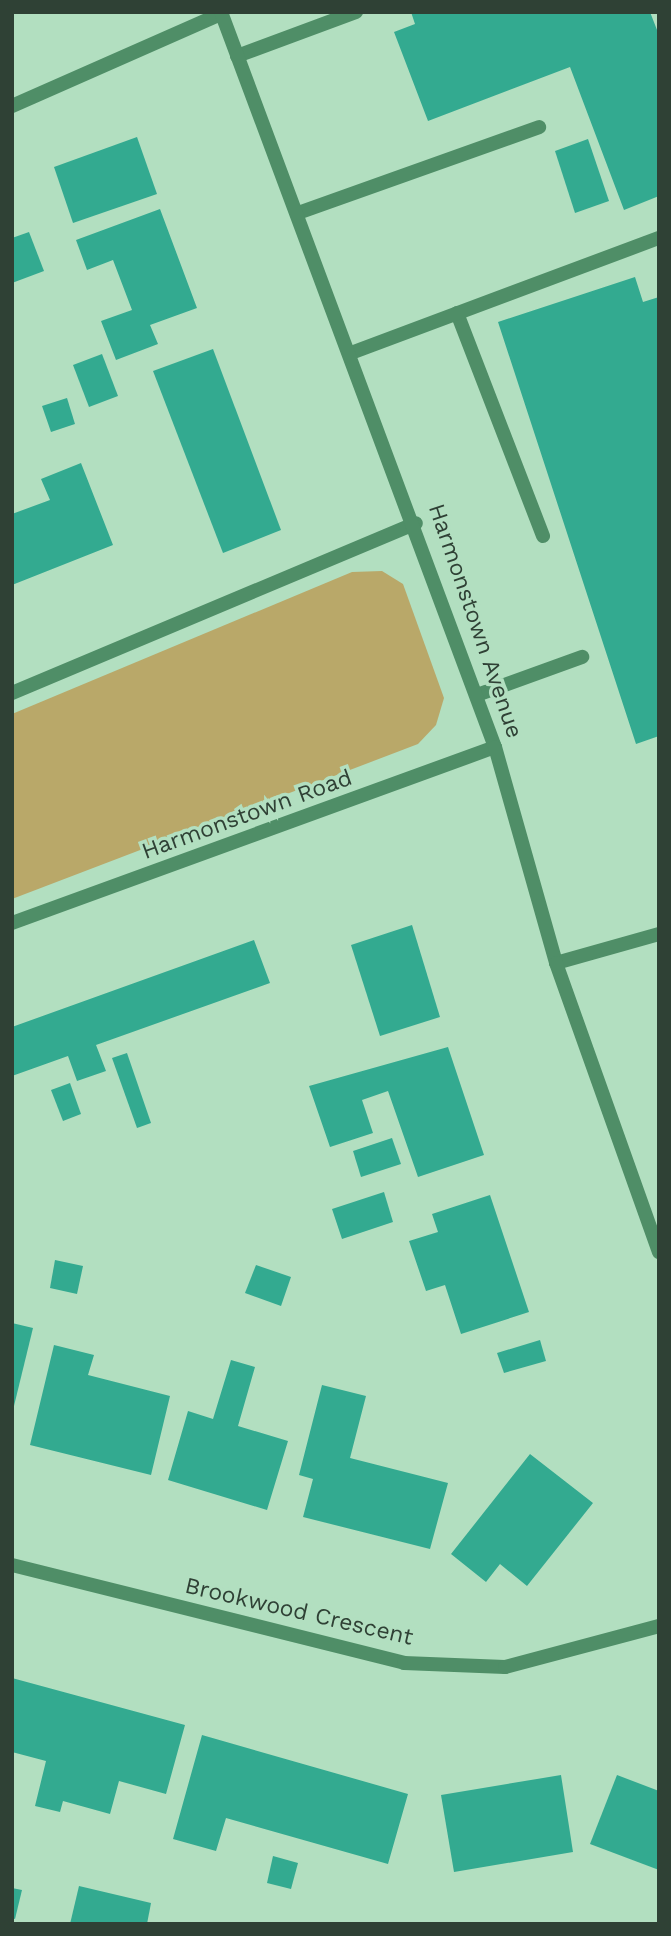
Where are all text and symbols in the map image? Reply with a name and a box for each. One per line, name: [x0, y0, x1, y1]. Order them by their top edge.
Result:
street label: Harmonstown Avenue: [422, 500, 528, 742]
street label: Harmonstown Road: [138, 764, 356, 866]
street label: Brookwood Crescent: [182, 1572, 416, 1652]

